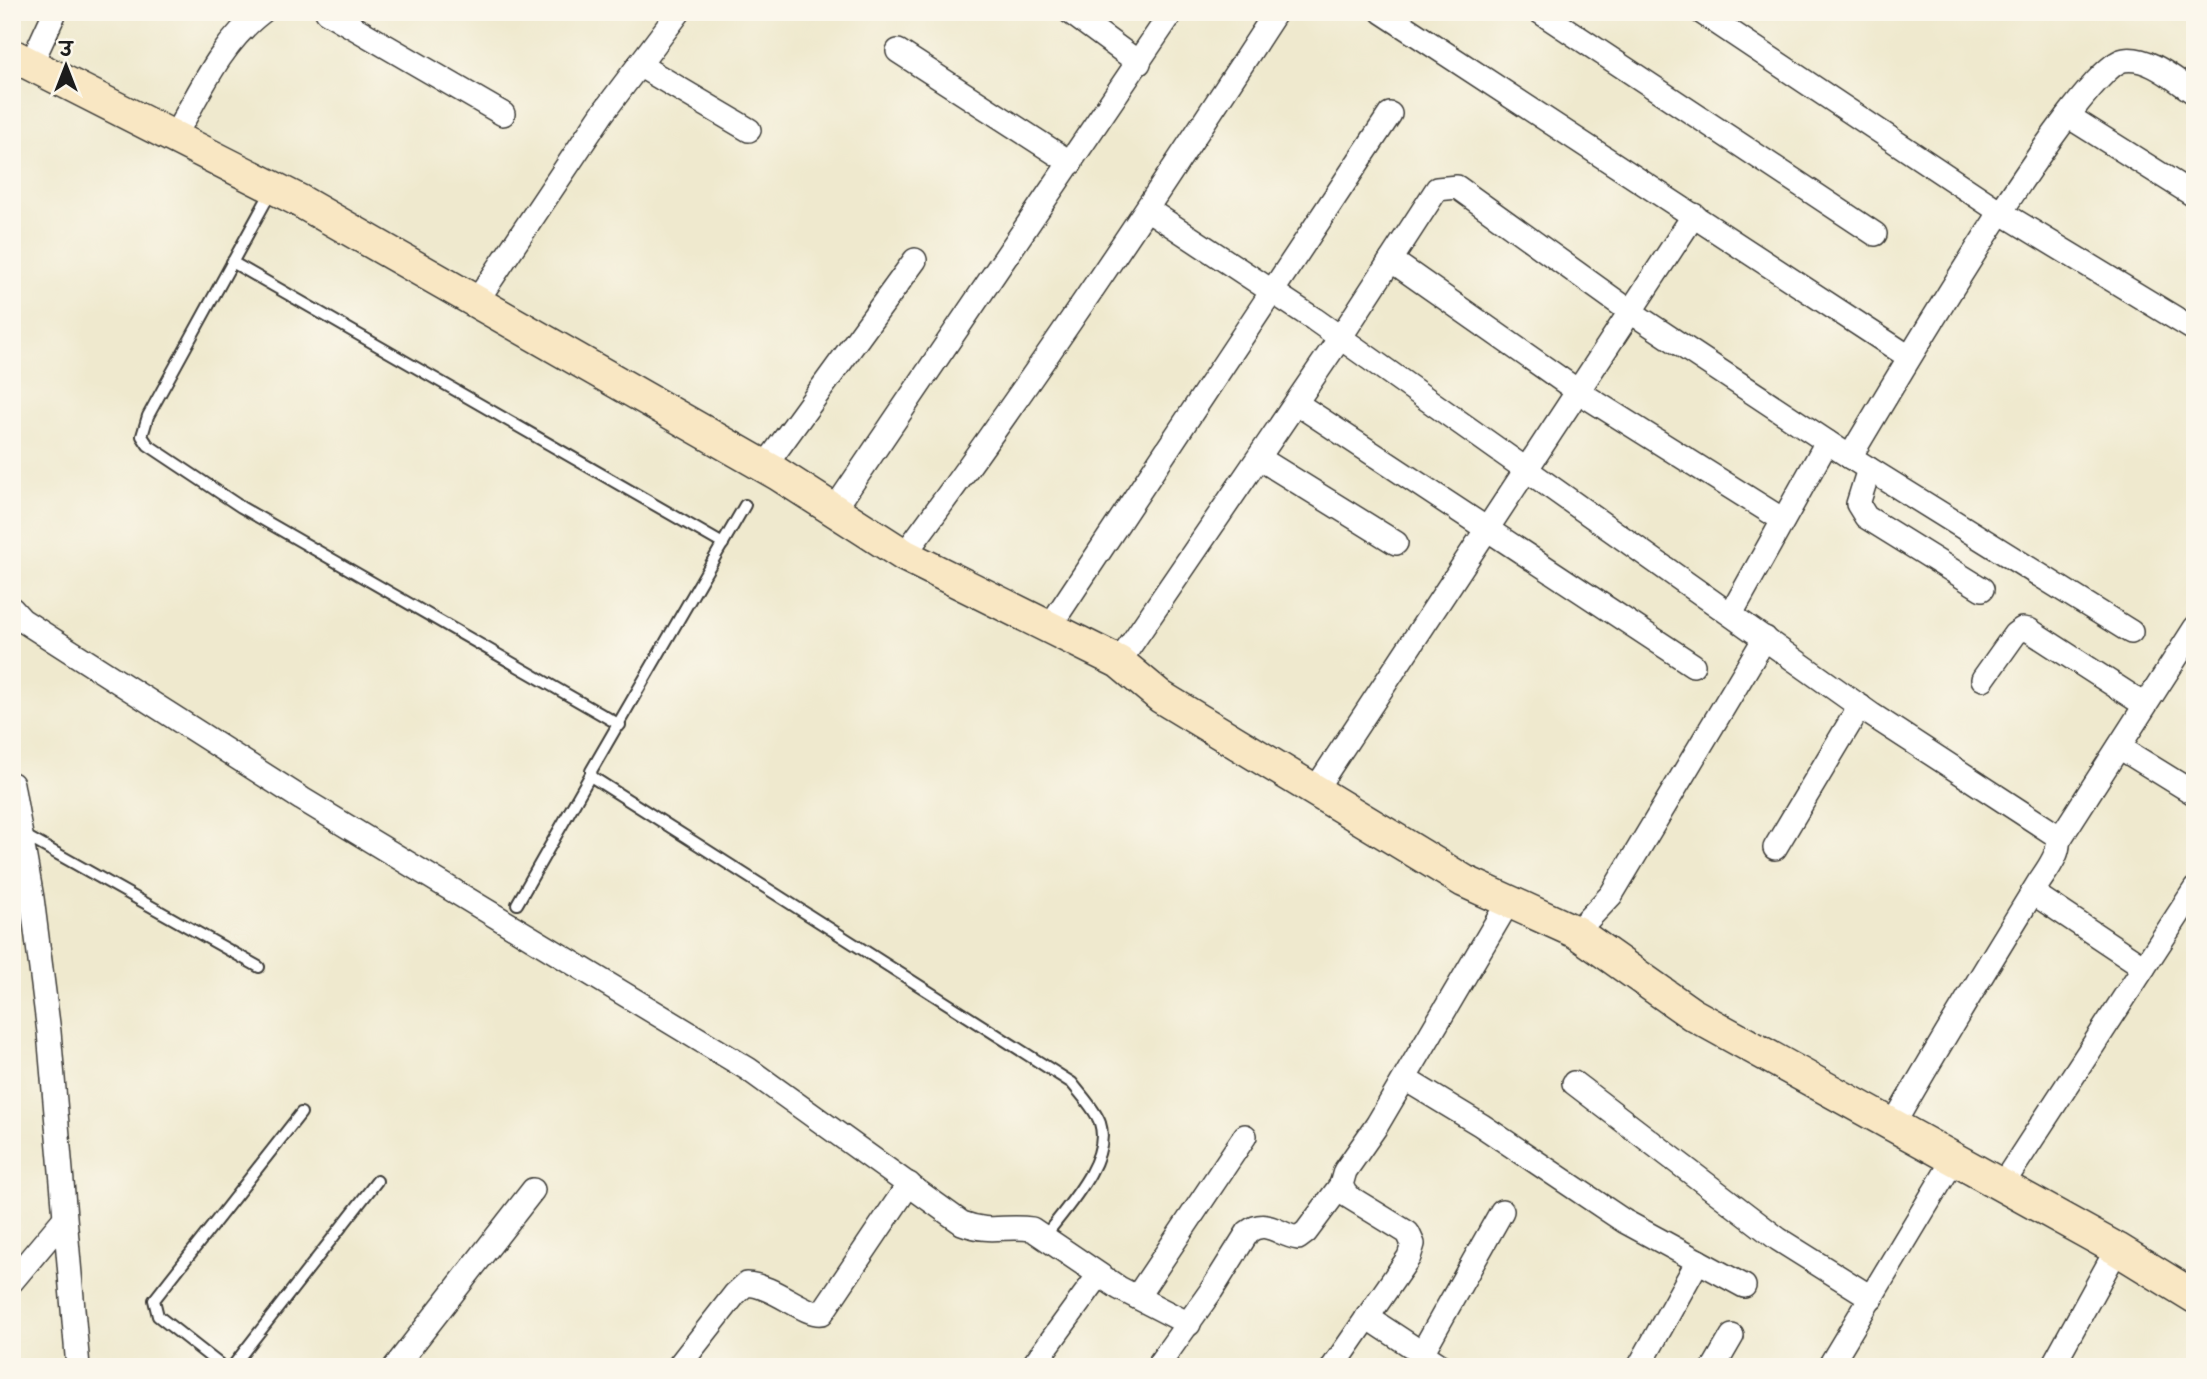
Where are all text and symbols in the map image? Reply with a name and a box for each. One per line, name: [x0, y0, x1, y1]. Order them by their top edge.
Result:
north arrow: [32, 32, 102, 102]
text: उ: [58, 38, 75, 65]

